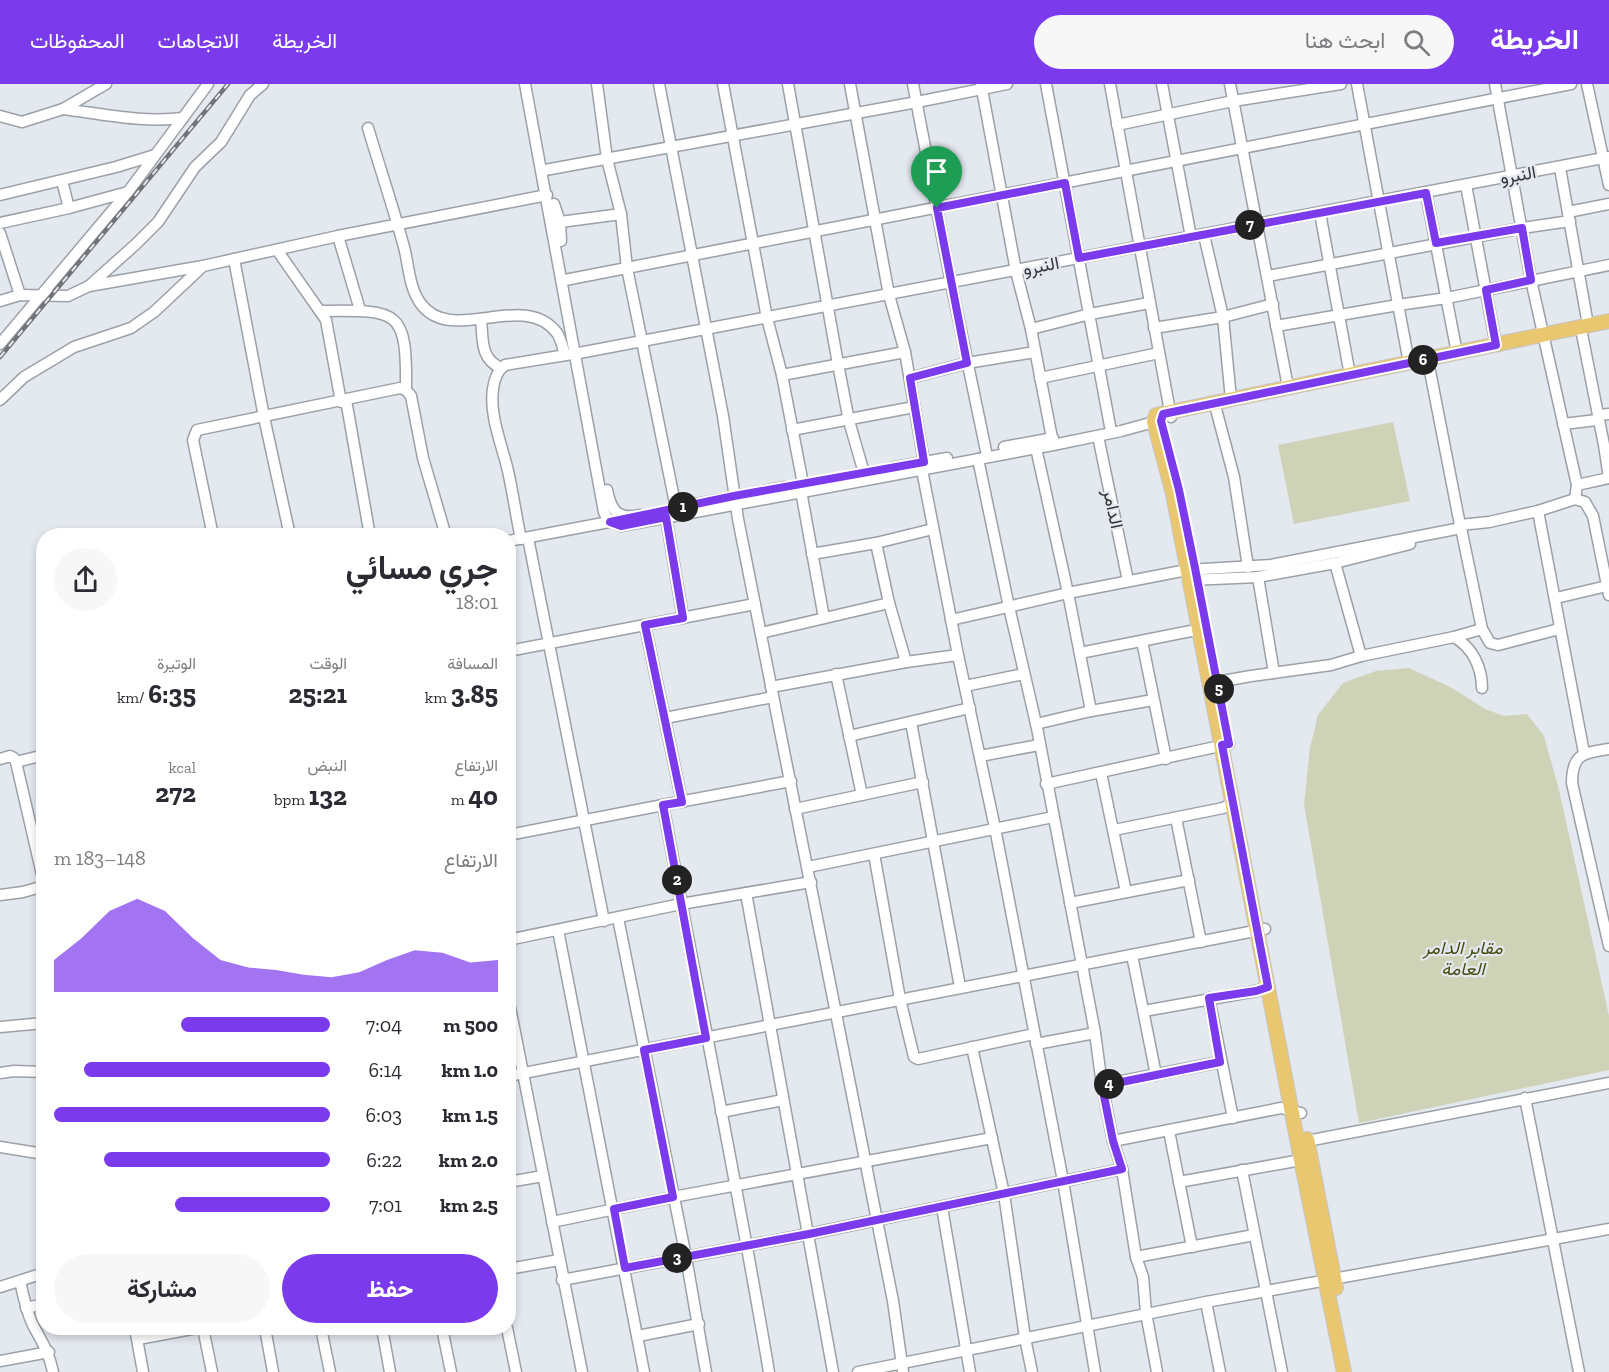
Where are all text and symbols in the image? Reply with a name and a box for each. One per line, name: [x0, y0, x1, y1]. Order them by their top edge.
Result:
search box: [1034, 15, 1454, 69]
text: الخريطة: [1490, 23, 1579, 56]
icon: search: [1400, 26, 1433, 59]
text: ابحث هنا: [1305, 27, 1385, 54]
text: المحفوظات: [30, 28, 125, 53]
text: الاتجاهات: [158, 28, 239, 53]
text: الخريطة: [272, 28, 337, 53]
pin: [911, 146, 962, 208]
icon: arrive: [920, 155, 953, 188]
street label: النبرو: [1498, 161, 1538, 189]
pin: 7: [1235, 210, 1265, 240]
text: 7: [1246, 215, 1254, 234]
street label: النبرو: [1021, 252, 1061, 280]
pin: 6: [1408, 345, 1438, 375]
text: 6: [1419, 350, 1427, 369]
street label: الدامر: [1098, 486, 1128, 531]
pin: 1: [668, 492, 698, 522]
text: 1: [680, 497, 686, 516]
button: share: [54, 548, 117, 611]
text: جري مسائي: [345, 548, 498, 587]
text: 18:01: [456, 590, 498, 614]
text: الوتيرة: [157, 654, 196, 673]
text: الوقت: [309, 654, 347, 673]
text: المسافة: [447, 654, 498, 673]
pin: 5: [1204, 674, 1234, 704]
text: 6:35: [148, 678, 196, 710]
text: 25:21: [289, 678, 347, 710]
text: 3.85: [451, 678, 498, 710]
text: 5: [1215, 679, 1223, 698]
text: /km: [117, 688, 148, 707]
text: km: [425, 688, 451, 707]
text: النبض: [307, 756, 347, 775]
text: الارتفاع: [455, 756, 498, 775]
text: kcal: [169, 758, 196, 777]
text: 272: [155, 777, 196, 809]
text: 132: [309, 780, 347, 812]
text: 40: [468, 780, 498, 812]
text: bpm: [274, 790, 309, 809]
text: m: [451, 790, 468, 809]
text: 148–183 m: [54, 846, 146, 870]
text: الارتفاع: [444, 848, 498, 872]
pin: 2: [662, 865, 692, 895]
text: 2: [673, 870, 681, 889]
park label: مقابر الدامر العامة: [1422, 937, 1503, 980]
text: 7:04: [366, 1013, 402, 1037]
text: 500 m: [443, 1013, 498, 1037]
text: 6:14: [368, 1058, 402, 1082]
text: 1.0 km: [441, 1058, 498, 1082]
pin: 4: [1094, 1069, 1124, 1099]
text: 4: [1104, 1074, 1114, 1093]
text: 6:03: [366, 1103, 402, 1127]
text: 1.5 km: [443, 1103, 498, 1127]
text: 6:22: [366, 1148, 402, 1172]
text: 2.0 km: [439, 1148, 498, 1172]
text: 7:01: [369, 1193, 402, 1217]
text: 2.5 km: [440, 1193, 498, 1217]
pin: 3: [662, 1243, 692, 1273]
text: 3: [673, 1248, 681, 1267]
button: مشاركة: [54, 1254, 270, 1323]
button: حفظ: [282, 1254, 498, 1323]

